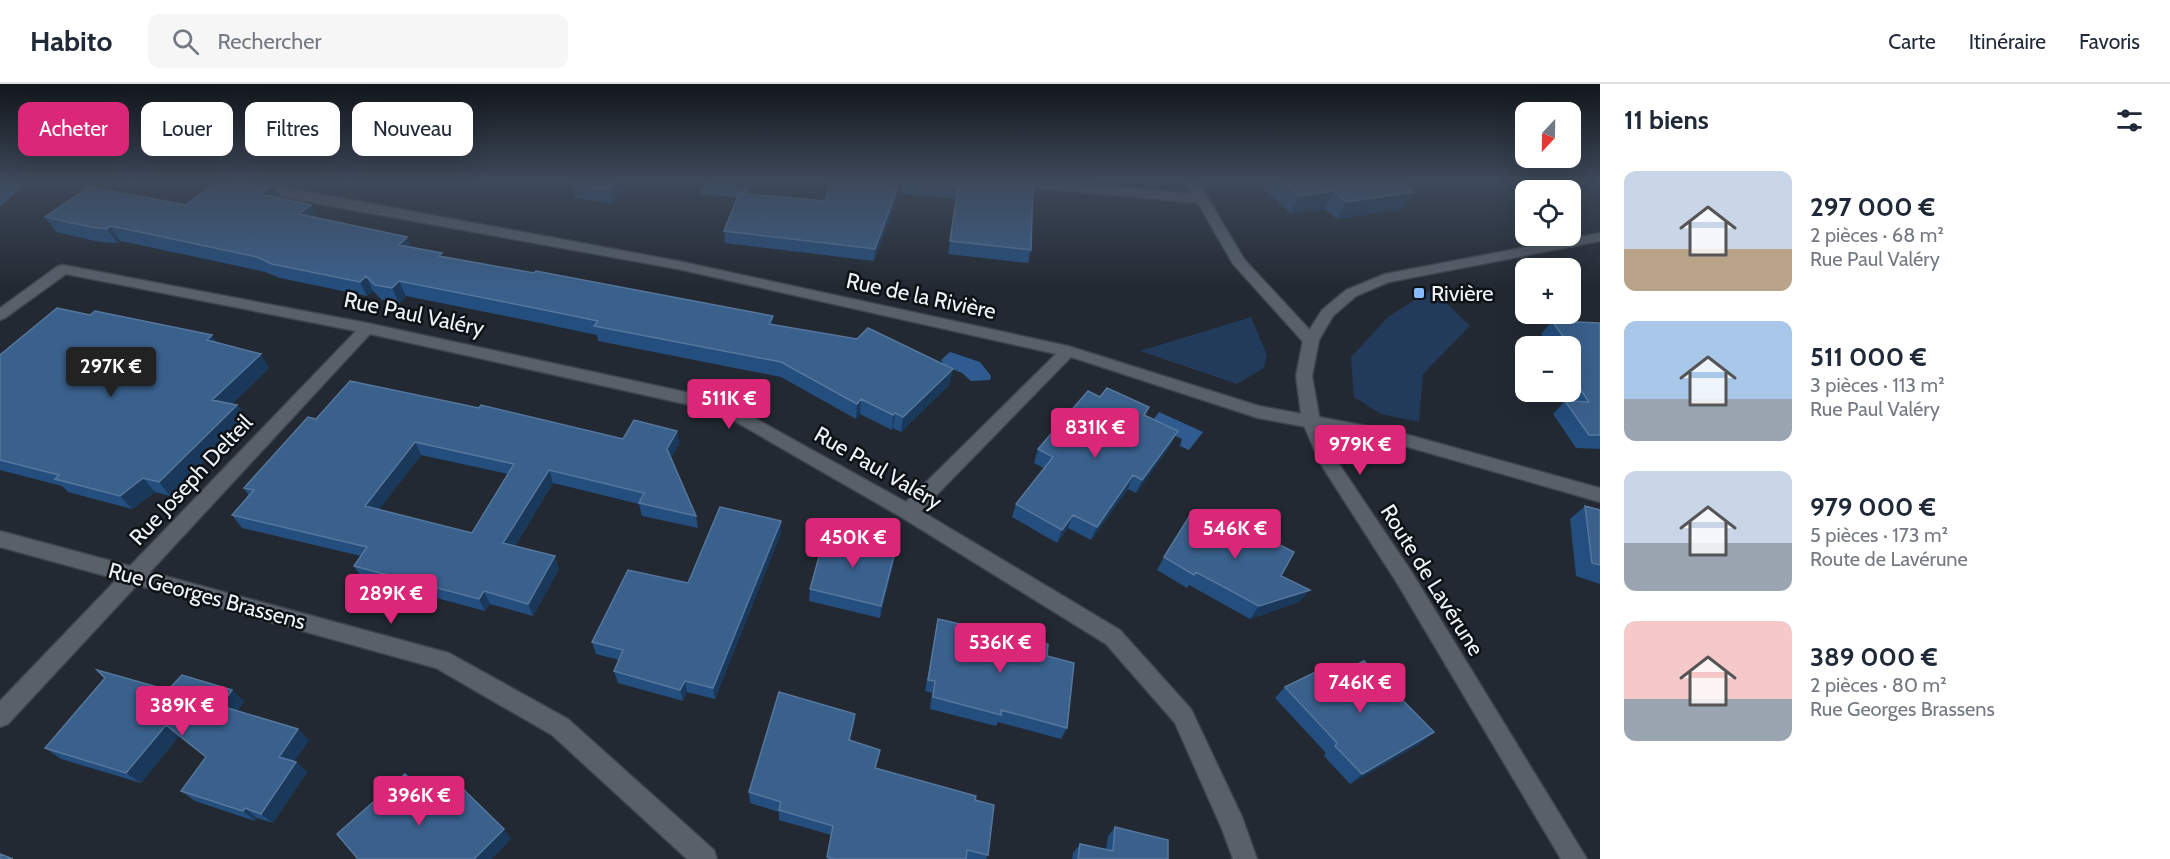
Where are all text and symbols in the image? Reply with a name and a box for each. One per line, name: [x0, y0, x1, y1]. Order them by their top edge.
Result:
search box: [148, 14, 568, 68]
text: Habito: [30, 24, 112, 58]
icon: search: [169, 25, 202, 58]
text: Rechercher: [217, 28, 322, 55]
text: Carte: [1888, 29, 1936, 54]
text: Itinéraire: [1969, 29, 2046, 54]
text: Favoris: [2079, 29, 2140, 54]
chip: Acheter: [18, 102, 129, 156]
chip: Louer: [141, 102, 233, 156]
chip: Filtres: [245, 102, 340, 156]
chip: Nouveau: [352, 102, 473, 156]
north arrow: [1515, 102, 1581, 168]
map controls: [1515, 102, 1581, 402]
text: 11 biens: [1624, 104, 1709, 136]
icon: filters: [2113, 104, 2146, 137]
button: locate: [1515, 180, 1581, 246]
text: 297 000 €: [1810, 191, 1935, 223]
icon: home: [1672, 195, 1744, 267]
text: 2 pièces · 68 m²: [1810, 223, 1944, 247]
text: Rue Paul Valéry: [1810, 247, 1940, 271]
button: +: [1515, 258, 1581, 324]
street label: Rue de la Rivière: [844, 267, 998, 325]
place label: Rivière: [1431, 280, 1493, 307]
street label: Rue Paul Valéry: [341, 286, 487, 342]
marker: Rivière: [1412, 286, 1426, 300]
button: −: [1515, 336, 1581, 402]
text: 511 000 €: [1810, 341, 1927, 373]
icon: home: [1672, 345, 1744, 417]
pin: 297K €: [62, 347, 160, 398]
text: 297K €: [80, 354, 142, 378]
text: 3 pièces · 113 m²: [1810, 373, 1945, 397]
pin: 511K €: [680, 379, 778, 430]
text: 511K €: [701, 386, 757, 410]
text: Rue Paul Valéry: [1810, 397, 1940, 421]
pin: 831K €: [1046, 408, 1144, 459]
street label: Rue Joseph Delteil: [124, 409, 259, 551]
text: 831K €: [1065, 415, 1125, 439]
street label: Rue Paul Valéry: [809, 421, 947, 515]
pin: 979K €: [1311, 425, 1409, 476]
text: 979K €: [1329, 432, 1391, 456]
text: 979 000 €: [1810, 491, 1936, 523]
icon: home: [1672, 495, 1744, 567]
street label: Route de Lavérune: [1375, 499, 1489, 661]
pin: 546K €: [1186, 509, 1284, 560]
text: 546K €: [1203, 516, 1267, 540]
pin: 450K €: [804, 518, 902, 569]
text: 5 pièces · 173 m²: [1810, 523, 1948, 547]
text: 450K €: [819, 525, 887, 549]
text: Route de Lavérune: [1810, 547, 1968, 571]
street label: Rue Georges Brassens: [105, 557, 309, 635]
pin: 289K €: [342, 574, 440, 625]
text: 289K €: [359, 581, 423, 605]
pin: 536K €: [951, 623, 1049, 674]
text: 536K €: [969, 630, 1031, 654]
text: 389 000 €: [1810, 641, 1938, 673]
icon: home: [1672, 645, 1744, 717]
pin: 746K €: [1311, 663, 1409, 714]
text: 746K €: [1328, 670, 1392, 694]
text: 2 pièces · 80 m²: [1810, 673, 1947, 697]
pin: 389K €: [133, 686, 231, 737]
text: 389K €: [150, 693, 214, 717]
text: Rue Georges Brassens: [1810, 697, 1995, 721]
pin: 396K €: [370, 776, 468, 827]
text: 396K €: [387, 783, 451, 807]

